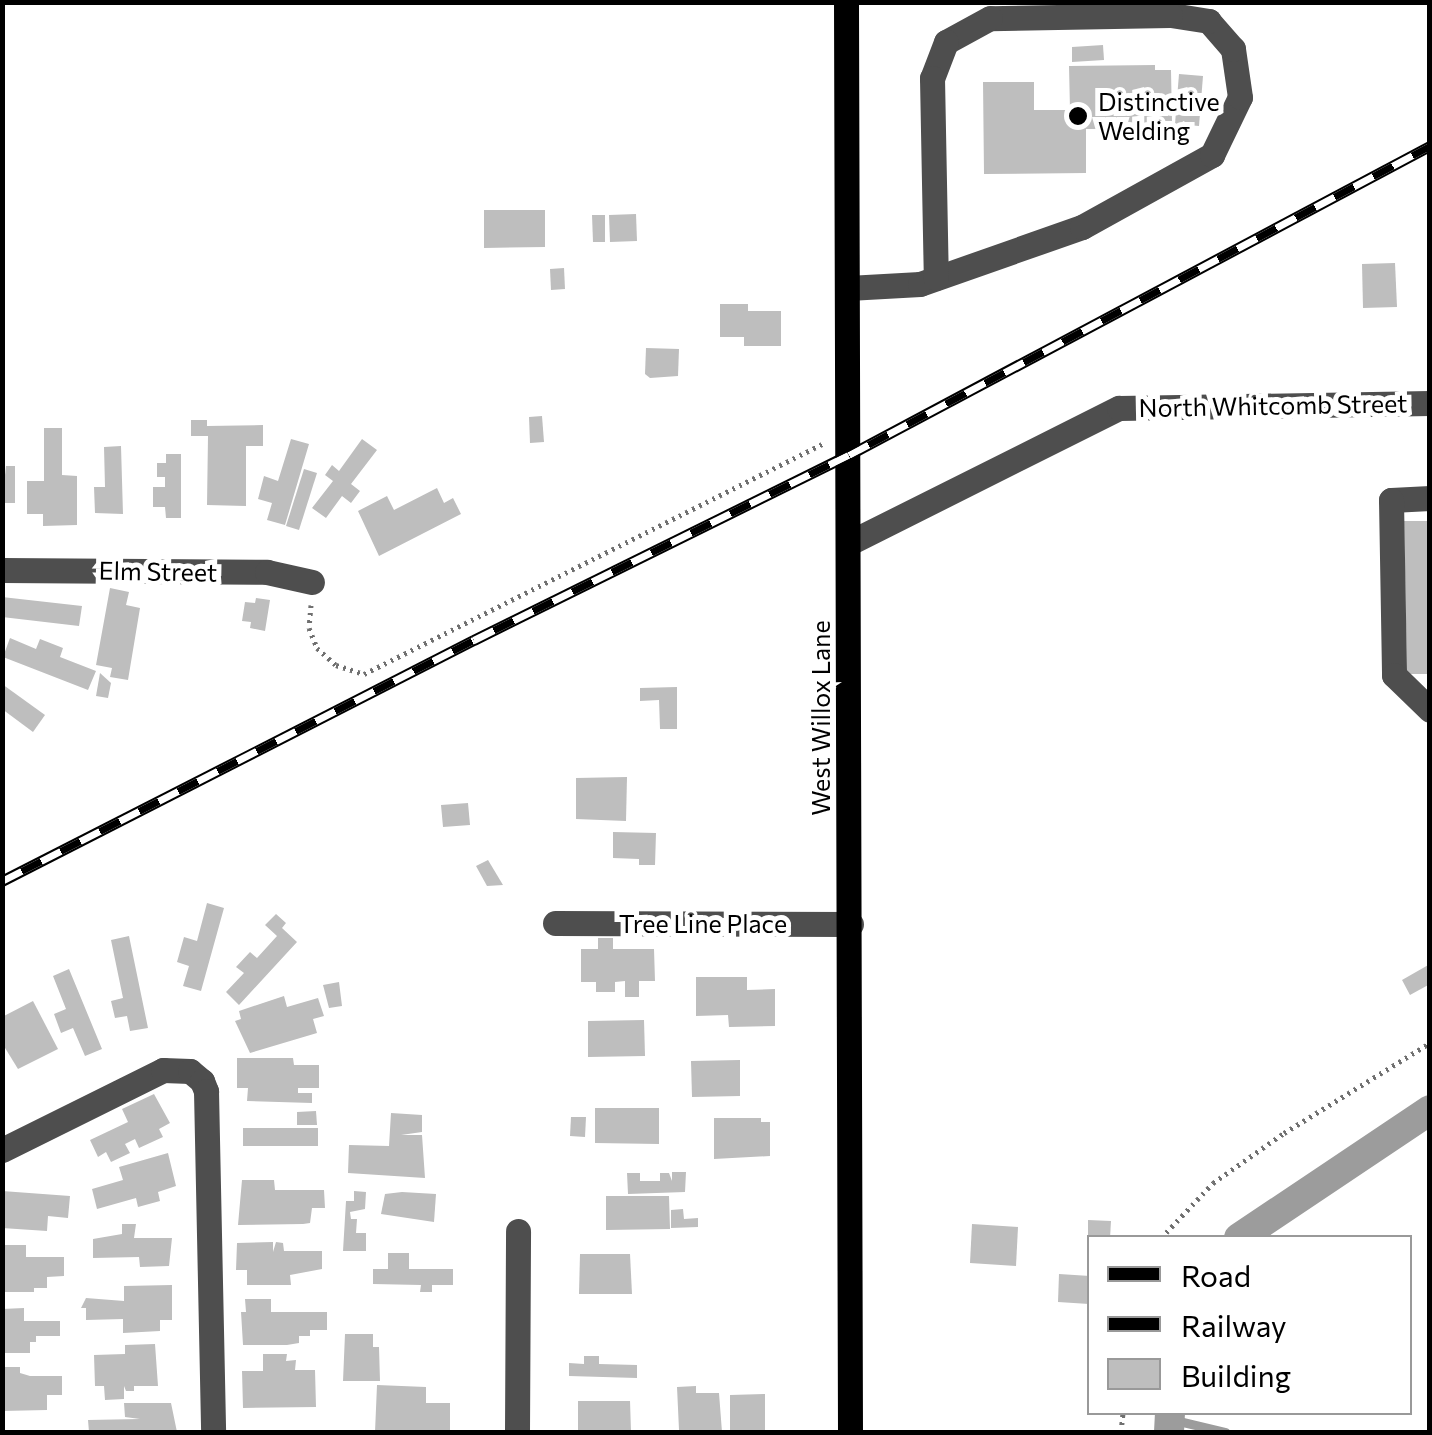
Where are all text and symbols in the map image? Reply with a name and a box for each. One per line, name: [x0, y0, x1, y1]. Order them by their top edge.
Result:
place label: Distinctive Welding: [1098, 87, 1220, 146]
marker: Distinctive Welding: [1067, 105, 1089, 127]
street label: North Whitcomb Street: [1138, 388, 1408, 422]
street label: Elm Street: [99, 555, 217, 587]
street label: West Willox Lane: [805, 620, 835, 816]
street label: Tree Line Place: [619, 908, 787, 938]
legend: [1087, 1235, 1412, 1415]
text: Road: [1181, 1256, 1251, 1293]
text: Railway: [1181, 1306, 1287, 1343]
text: Building: [1181, 1356, 1291, 1393]

